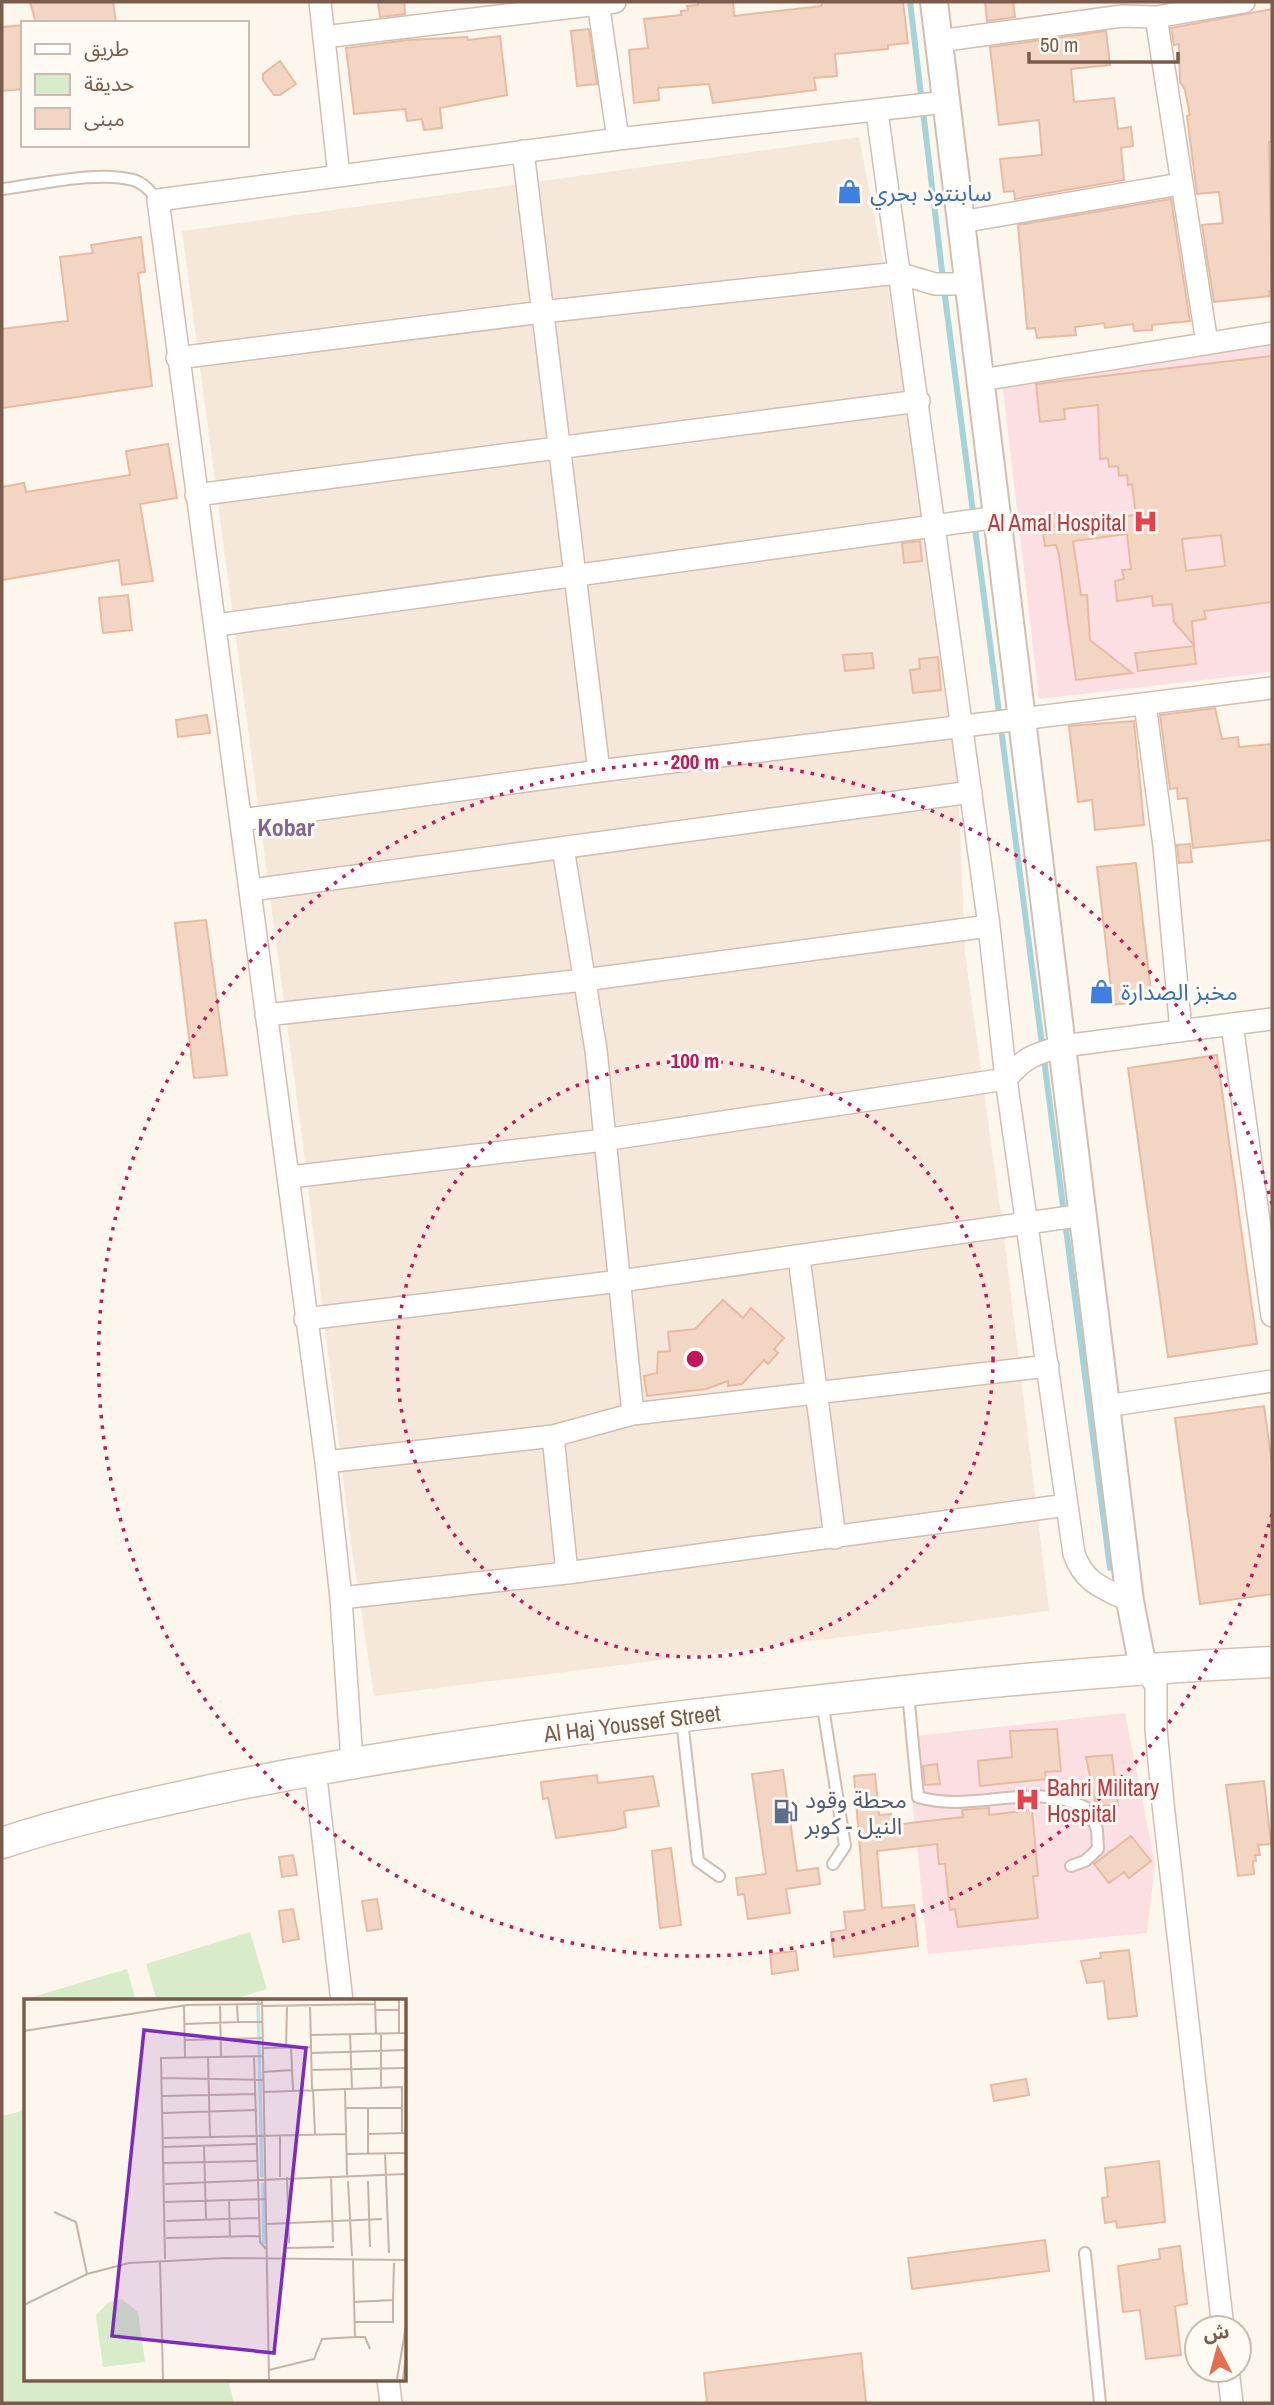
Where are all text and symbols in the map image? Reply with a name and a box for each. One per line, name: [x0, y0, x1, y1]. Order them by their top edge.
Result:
legend: [21, 21, 248, 147]
scale bar: [1029, 21, 1178, 65]
text: 50 m: [1040, 30, 1078, 59]
text: طريق: [84, 34, 129, 63]
text: حديقة: [84, 69, 134, 98]
text: مبنى: [84, 104, 125, 133]
place label: سابنتود بحري: [870, 177, 992, 210]
shop icon: سابنتود بحري: [836, 178, 864, 206]
place label: Al Amal Hospital: [987, 507, 1126, 538]
hospital icon: Al Amal Hospital: [1132, 508, 1160, 536]
text: 200 m: [671, 747, 719, 776]
district label: Kobar: [258, 811, 315, 843]
place label: مخبز الصدارة: [1121, 976, 1238, 1007]
shop icon: مخبز الصدارة: [1087, 977, 1115, 1005]
text: 100 m: [671, 1046, 719, 1075]
centre of rings: [683, 1347, 707, 1371]
street label: Al Haj Youssef Street: [541, 1697, 722, 1749]
place label: Bahri Military Hospital: [1047, 1772, 1160, 1829]
place label: محطة وقود النيل - كوبر: [804, 1784, 907, 1841]
hospital icon: Bahri Military Hospital: [1013, 1786, 1041, 1814]
fuel station icon: محطة وقود النيل - كوبر: [771, 1798, 799, 1826]
inset map: [24, 1999, 406, 2380]
north arrow: [1183, 2314, 1253, 2384]
text: ش: [1202, 2318, 1231, 2346]

